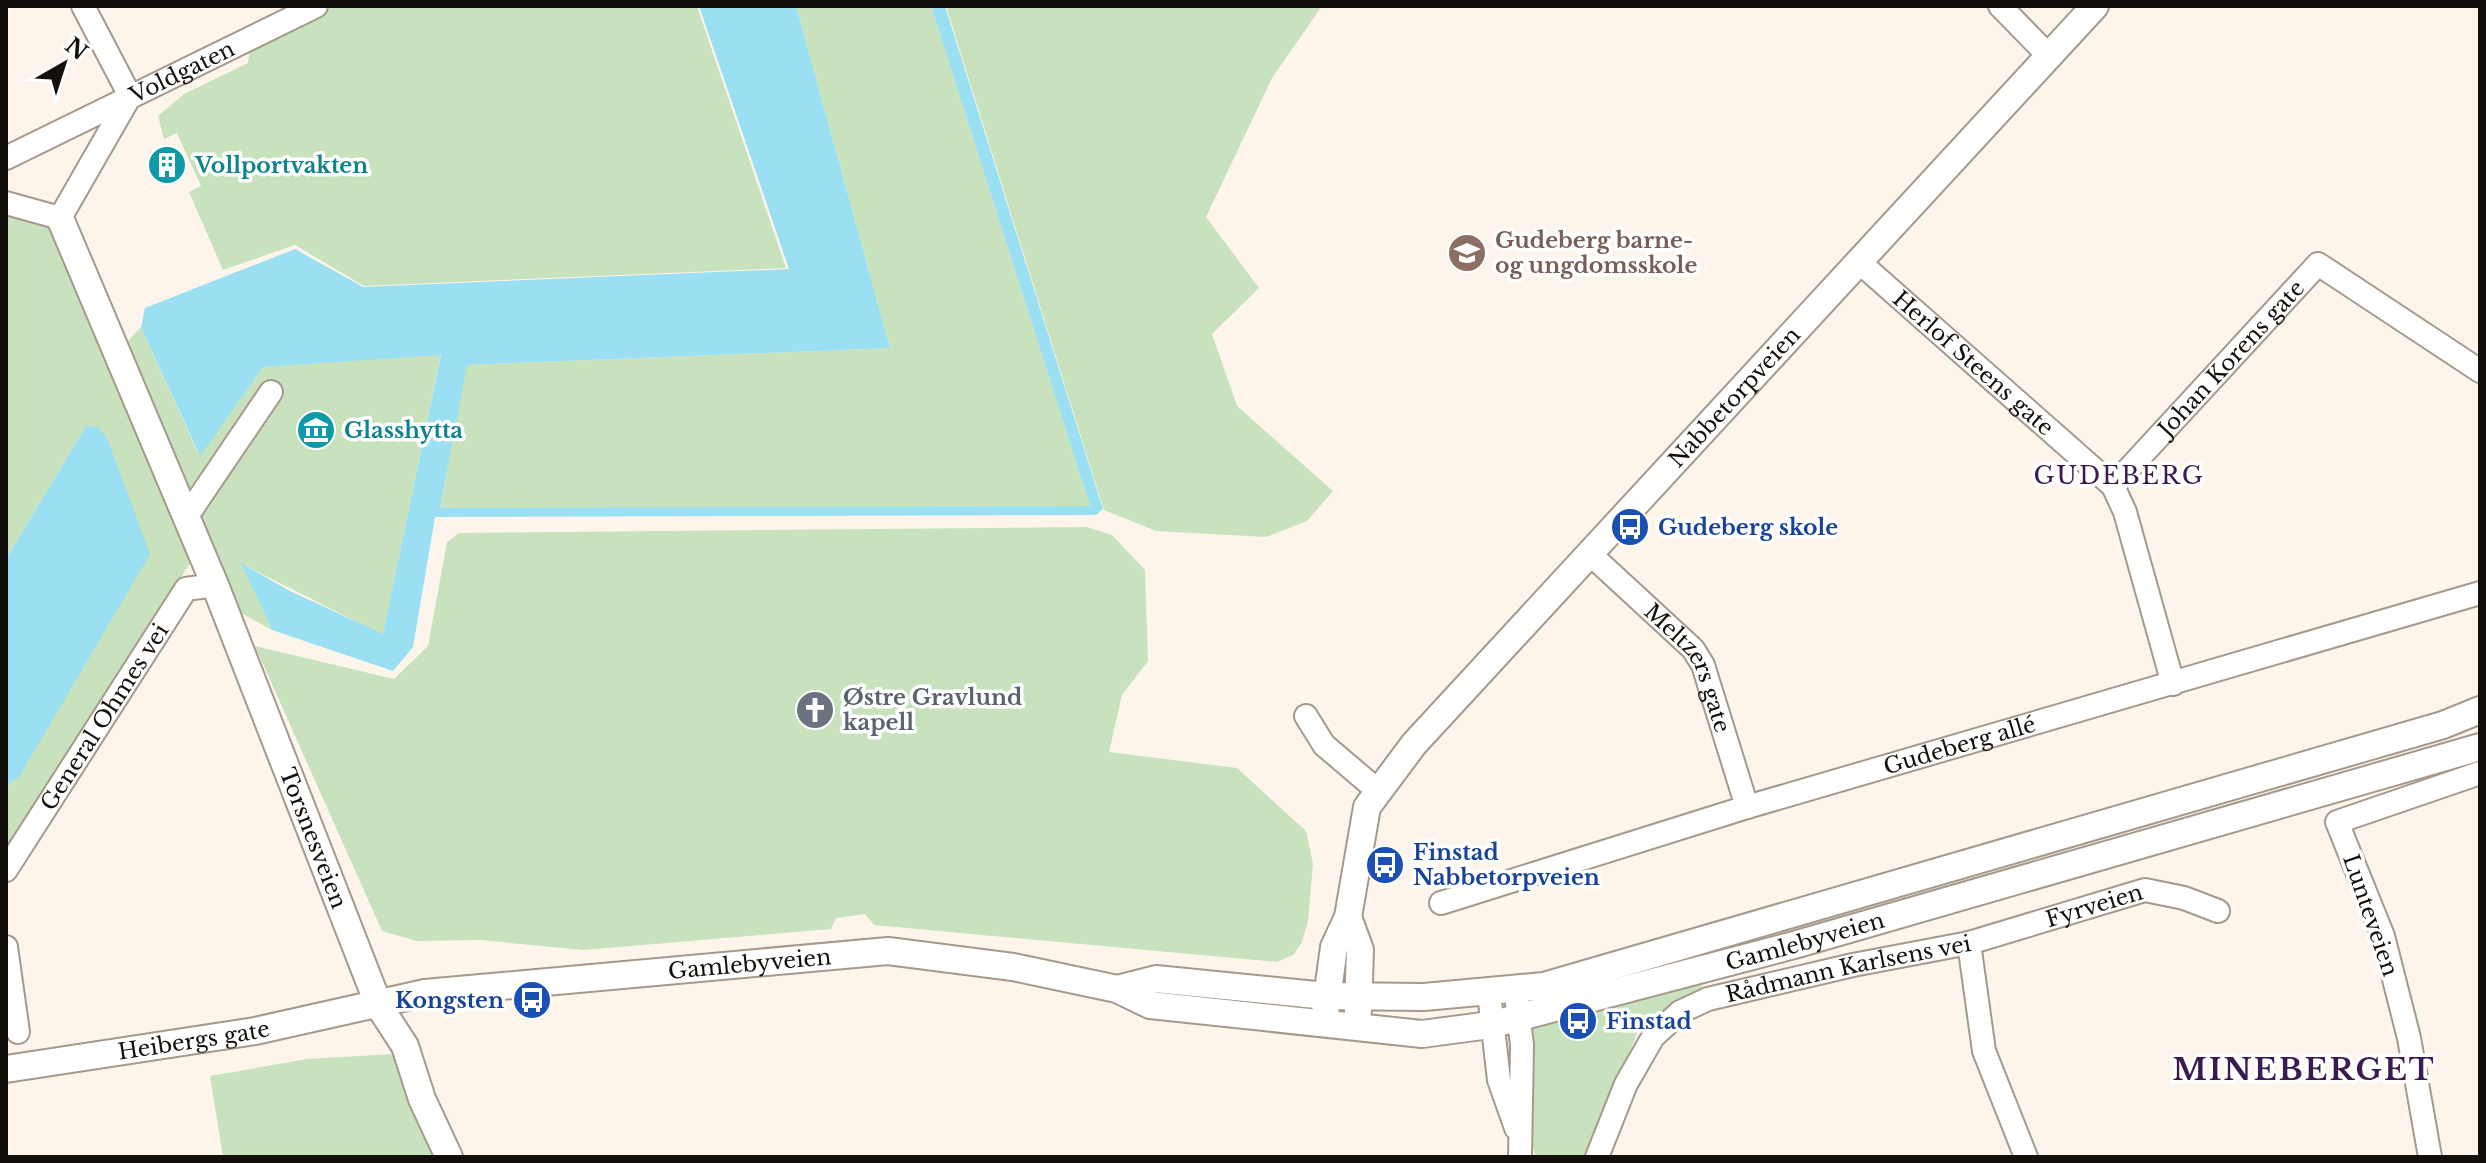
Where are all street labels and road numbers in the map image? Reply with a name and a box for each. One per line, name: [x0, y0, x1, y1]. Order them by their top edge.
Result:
street label: Voldgaten: [124, 35, 239, 110]
street label: Johan Korens gate: [2151, 275, 2310, 444]
street label: Herlof Steens gate: [1887, 285, 2059, 441]
street label: Nabbetorpveien: [1663, 322, 1806, 473]
street label: Meltzers gate: [1639, 598, 1736, 736]
street label: General Ohmes vei: [35, 618, 175, 815]
street label: Gudeberg allé: [1880, 710, 2039, 780]
street label: Torsnesveien: [274, 764, 353, 912]
street label: Lunteveien: [2337, 851, 2404, 980]
street label: Fyrveien: [2042, 878, 2146, 933]
street label: Gamlebyveien: [1723, 907, 1888, 976]
street label: Rådmann Karlsens vei: [1723, 930, 1974, 1008]
street label: Gamlebyveien: [667, 943, 832, 985]
street label: Heibergs gate: [116, 1015, 272, 1066]

